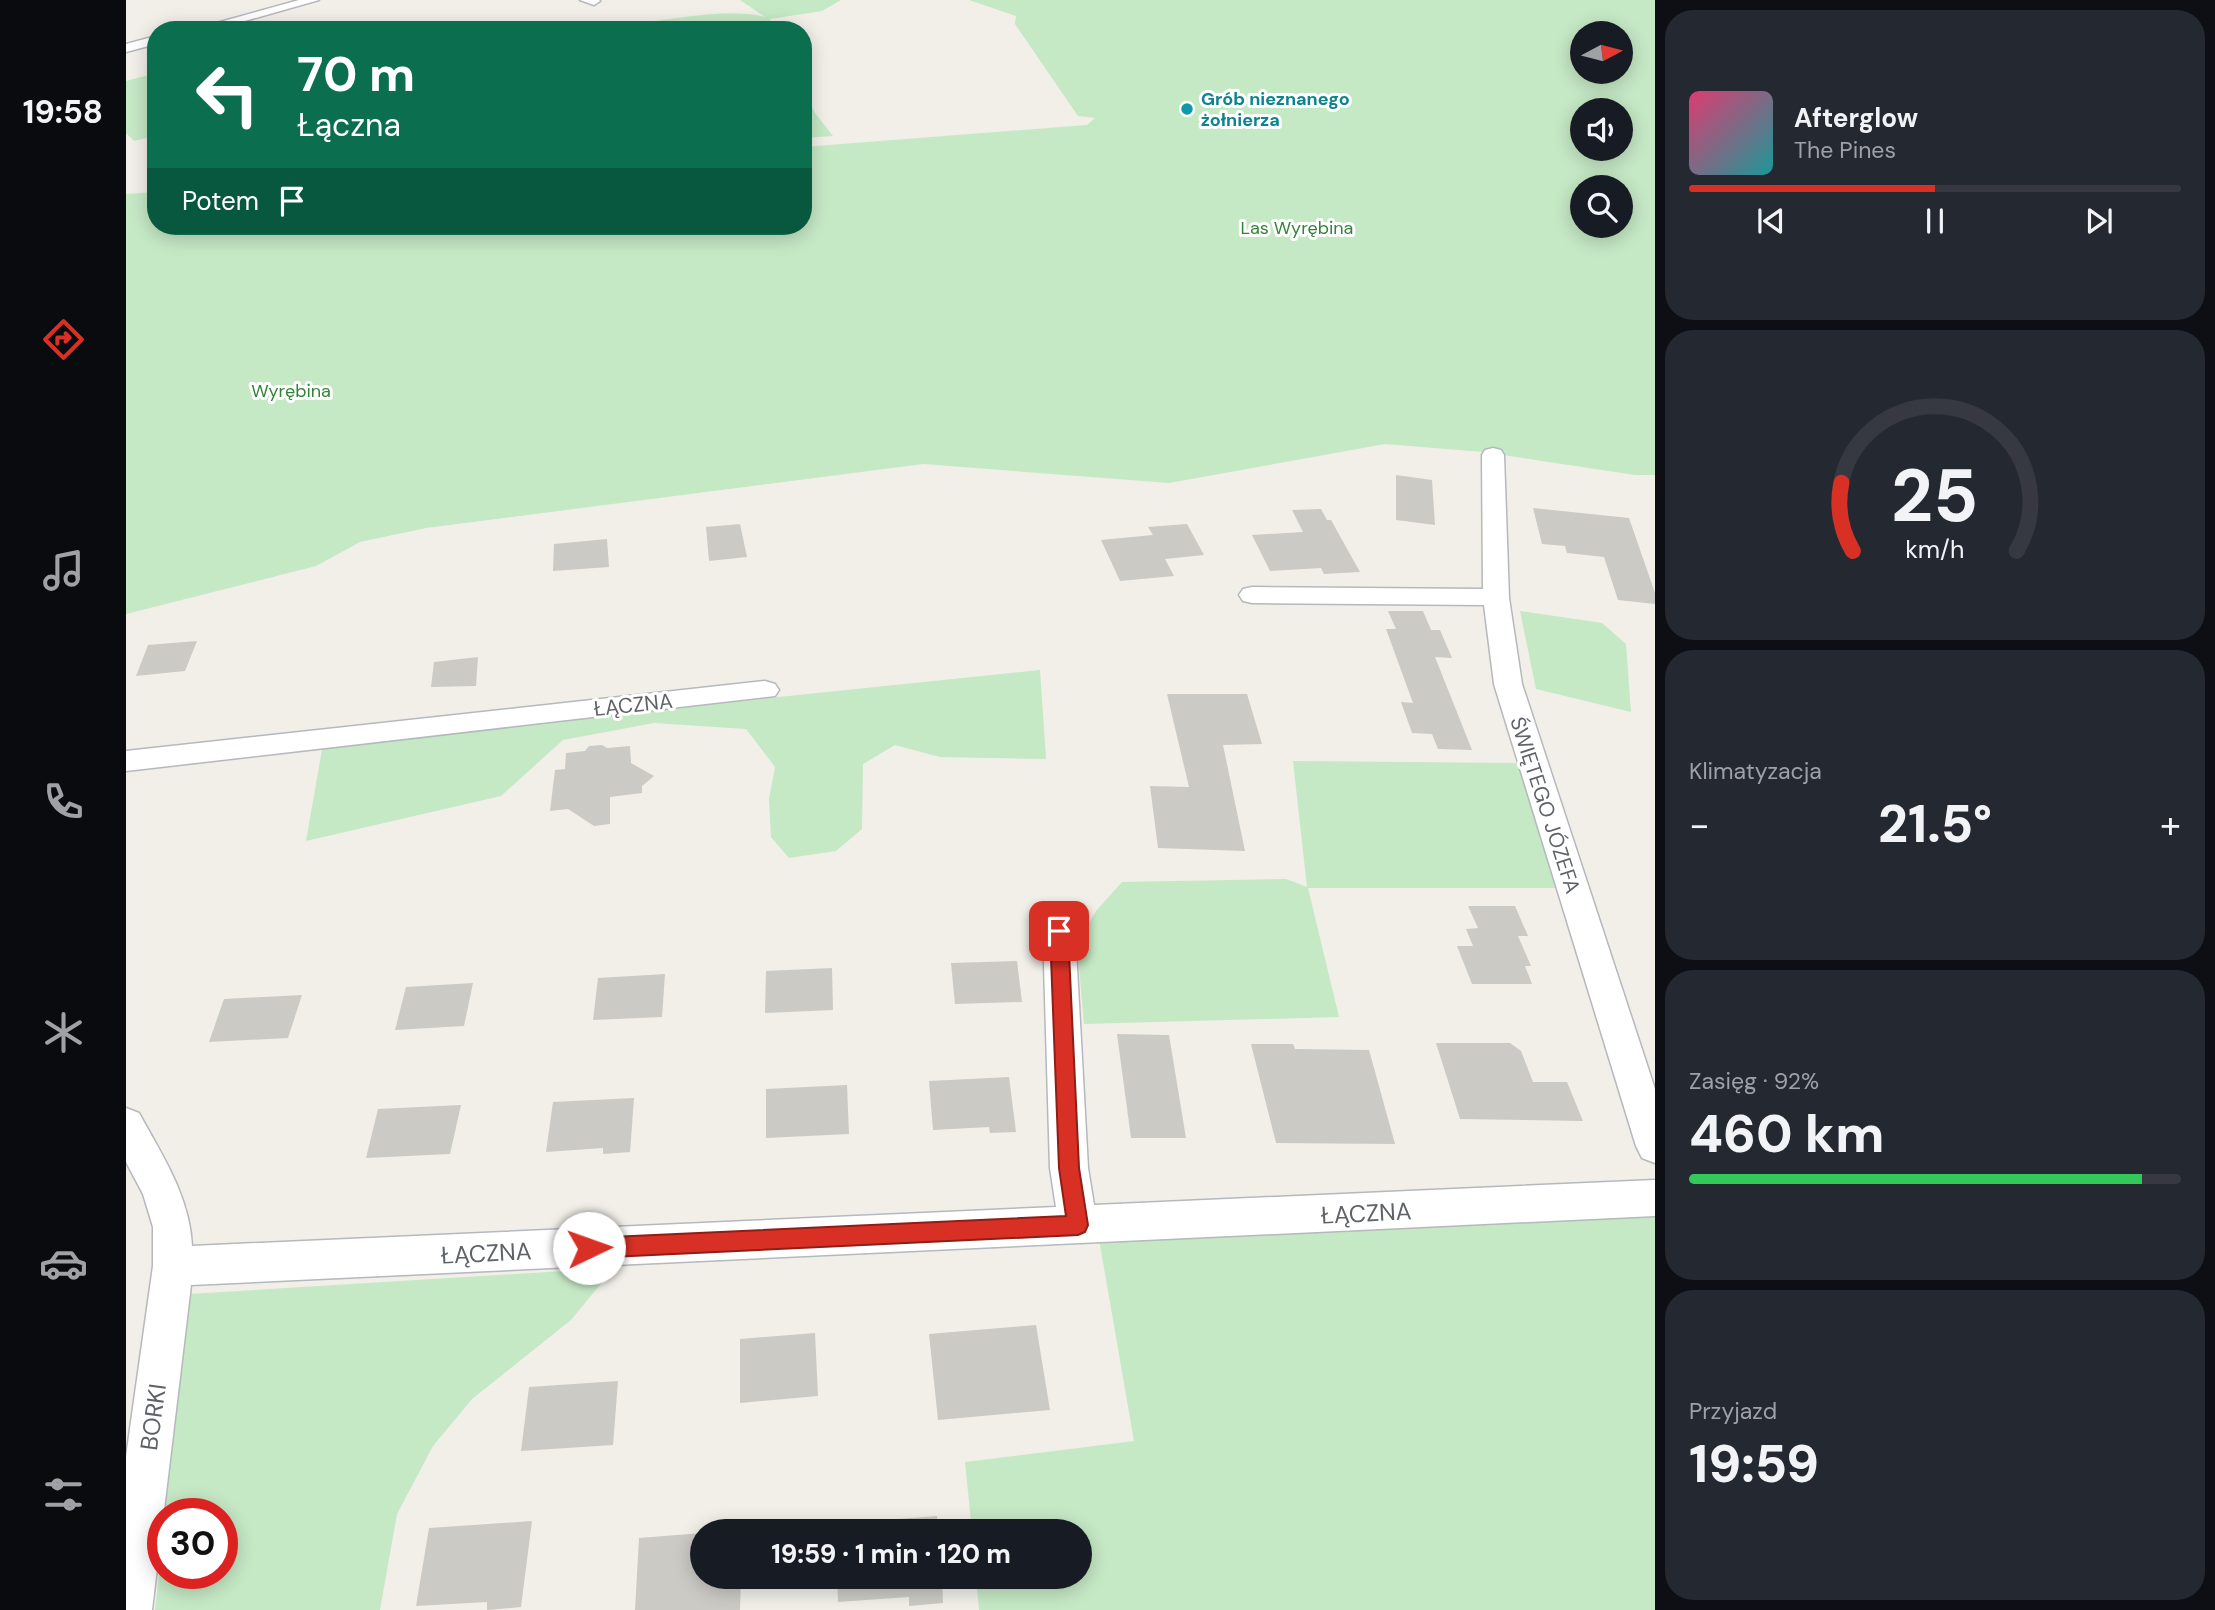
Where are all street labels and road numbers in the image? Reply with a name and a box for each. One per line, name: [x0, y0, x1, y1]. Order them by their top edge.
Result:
street label: ŁĄCZNA: [592, 687, 674, 723]
street label: ŚWIĘTEGO JÓZEFA: [1503, 713, 1587, 897]
street label: ŁĄCZNA: [1320, 1195, 1412, 1231]
street label: ŁĄCZNA: [440, 1235, 532, 1271]
street label: BORKI: [133, 1382, 173, 1452]

